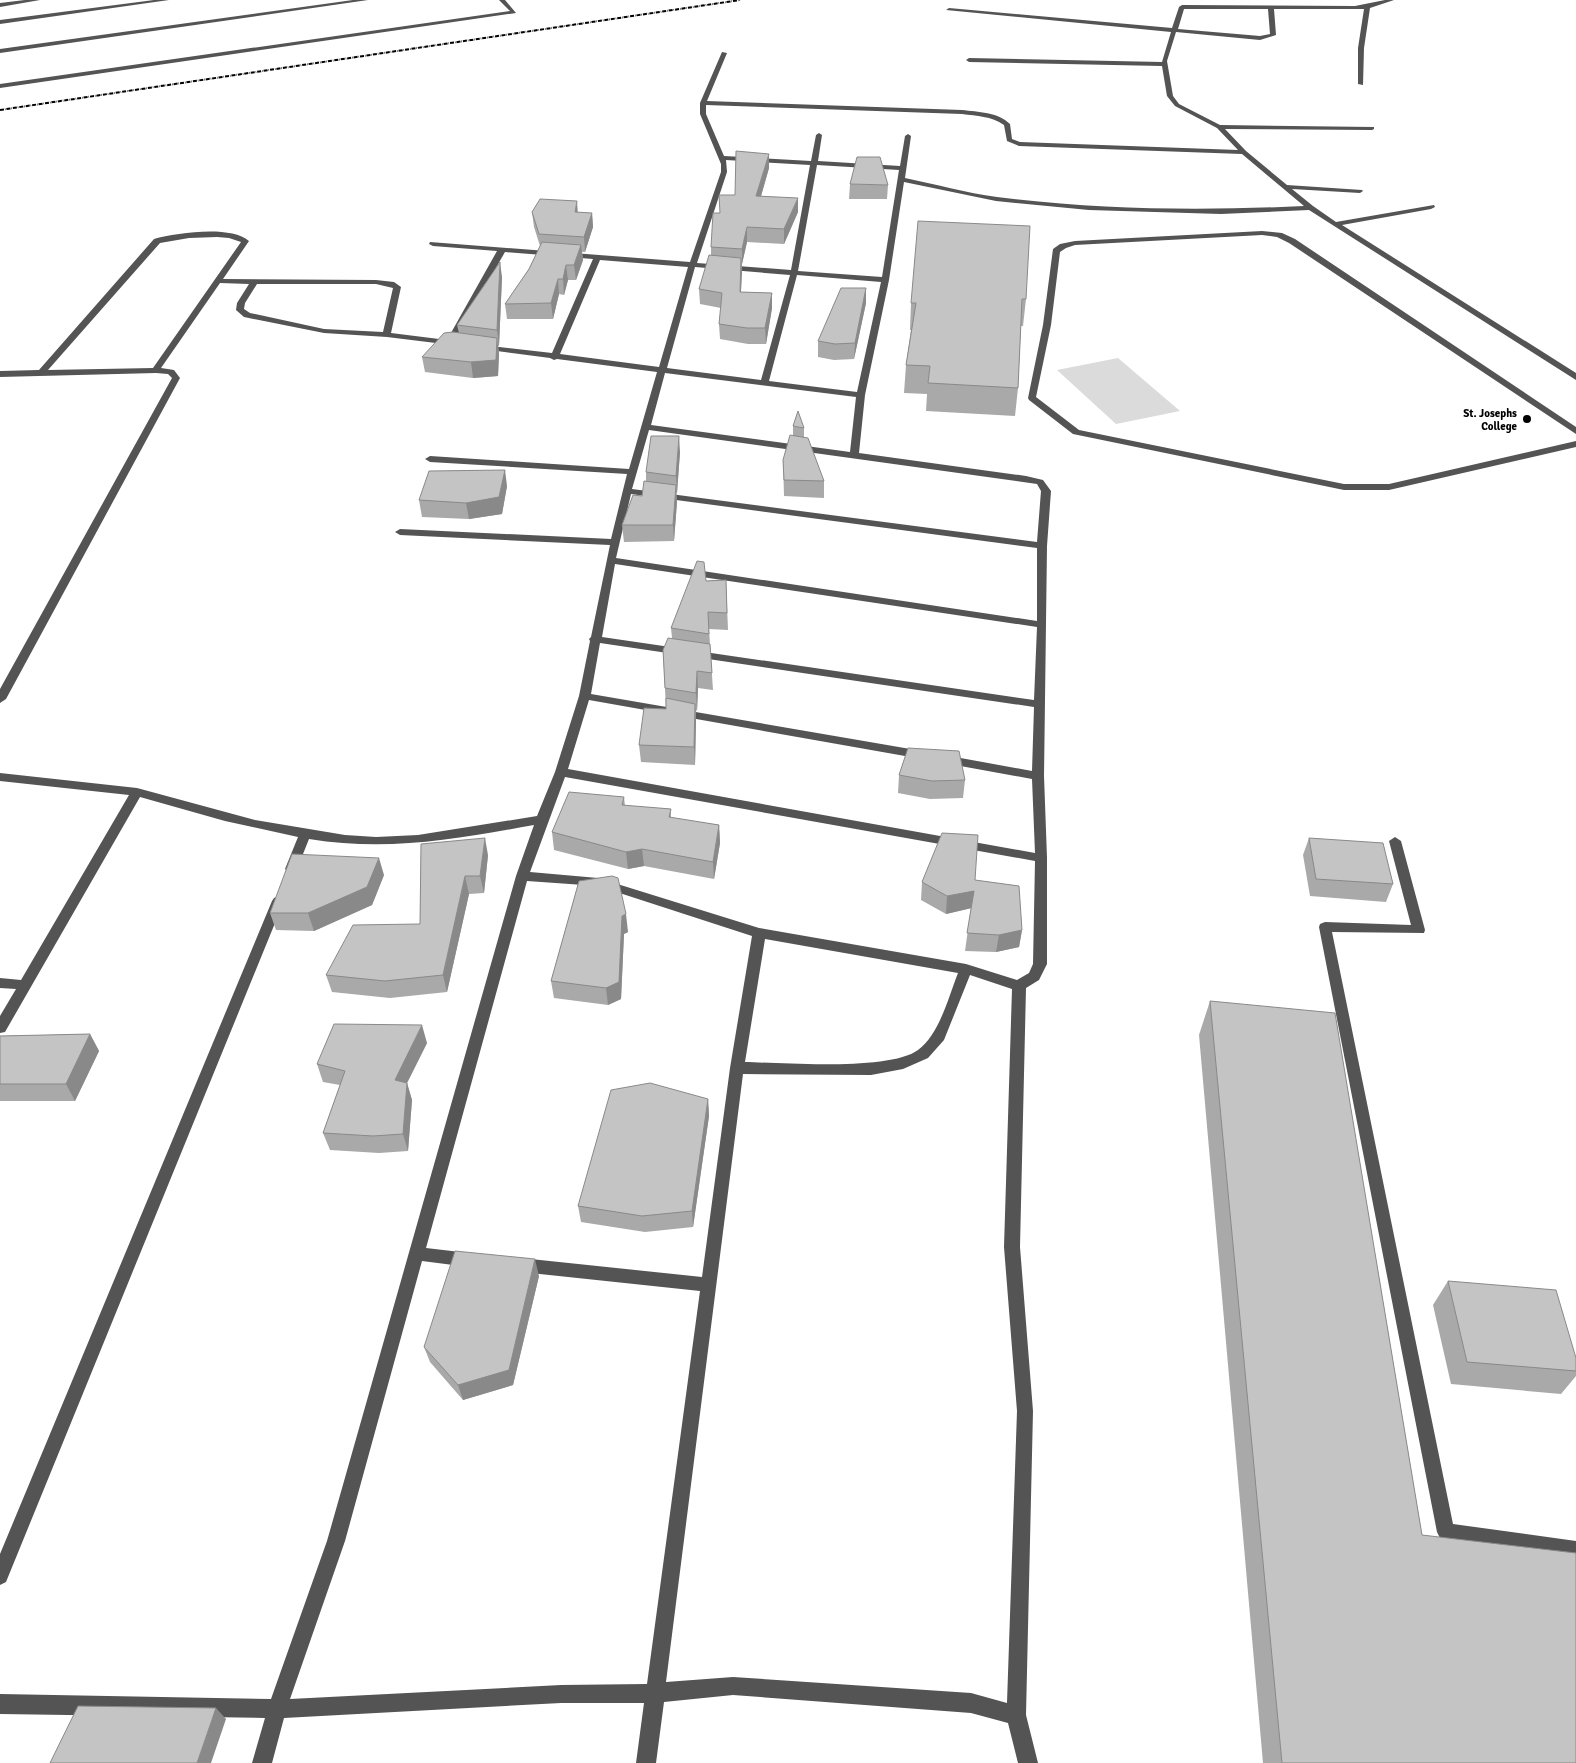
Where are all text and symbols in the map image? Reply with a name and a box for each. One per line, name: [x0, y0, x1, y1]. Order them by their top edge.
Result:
place label: St. Josephs College: [1463, 407, 1518, 433]
marker: St. Josephs College: [1521, 413, 1533, 425]

